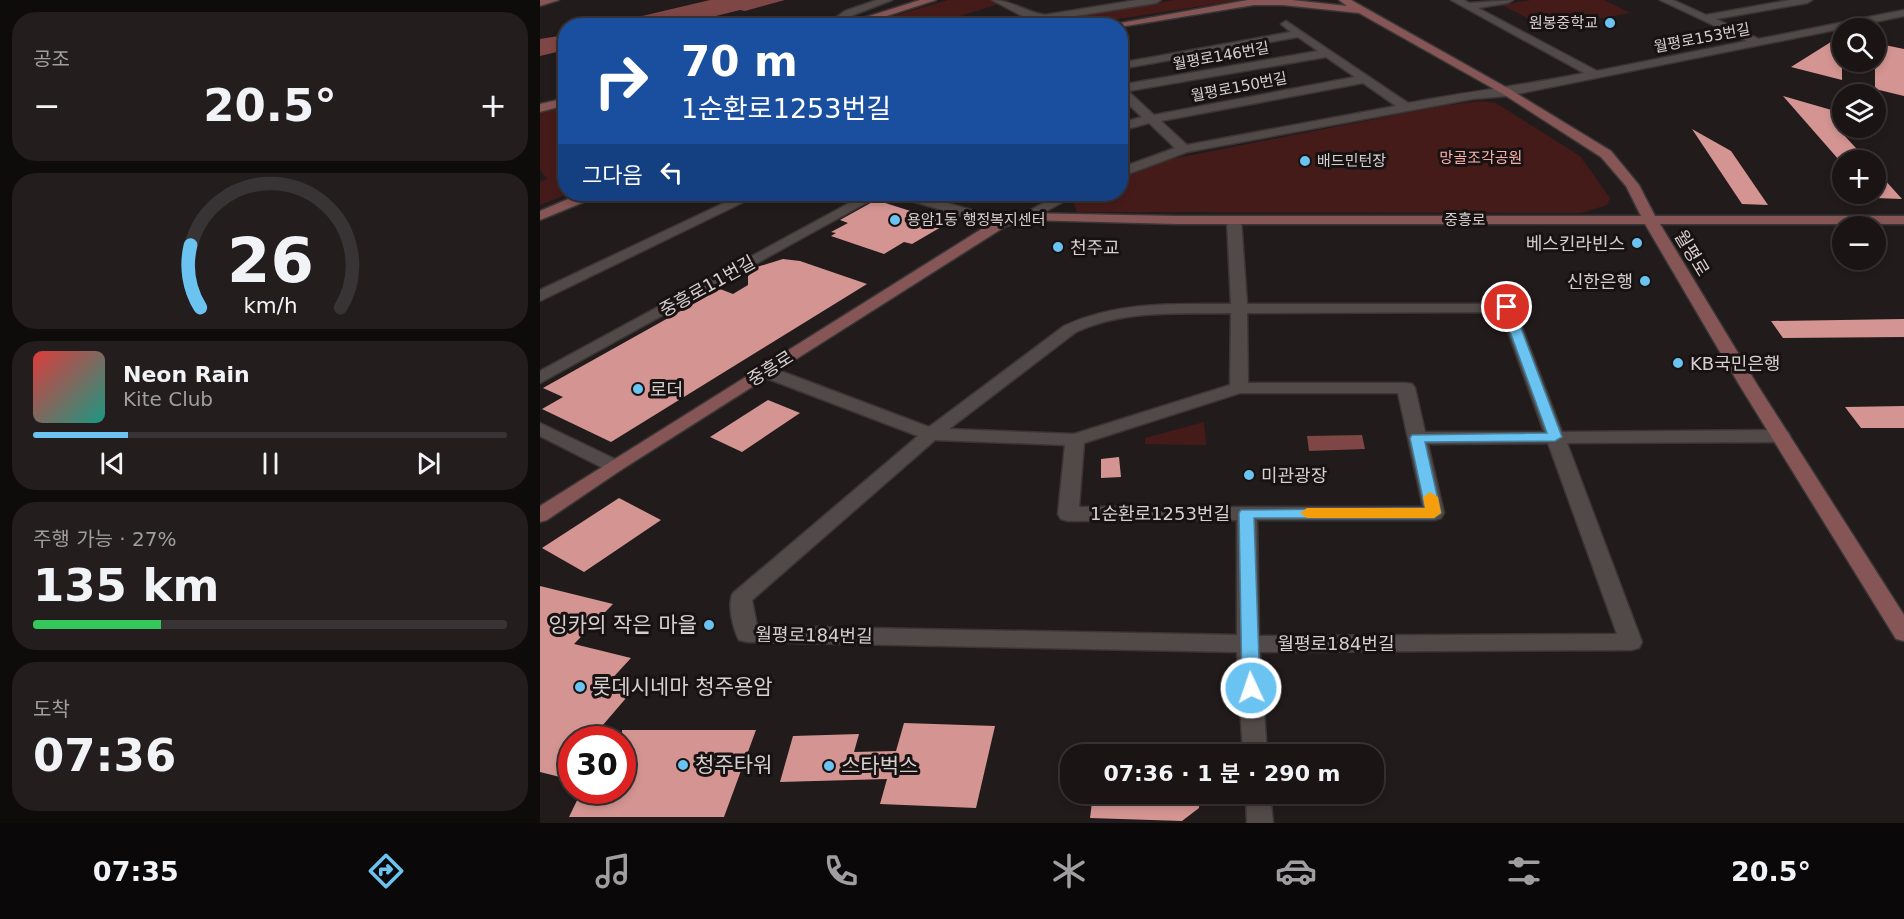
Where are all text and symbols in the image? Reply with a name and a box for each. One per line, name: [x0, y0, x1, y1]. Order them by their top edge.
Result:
place label: 원봉중학교: [1529, 14, 1598, 32]
marker: 원봉중학교: [1603, 16, 1617, 30]
map controls: [1832, 18, 1886, 270]
button: search: [1832, 18, 1886, 72]
street label: 월평로153번길: [1652, 20, 1752, 56]
text: 70 m: [681, 37, 798, 86]
street label: 월평로146번길: [1171, 39, 1271, 73]
icon: right: [582, 42, 660, 120]
text: 공조: [33, 47, 70, 71]
street label: 월평로150번길: [1189, 69, 1289, 105]
text: 20.5°: [203, 79, 337, 132]
button: layers: [1832, 84, 1886, 138]
text: −: [33, 86, 61, 125]
text: +: [479, 86, 507, 125]
text: 1순환로1253번길: [681, 93, 891, 124]
park label: 망골조각공원: [1440, 149, 1522, 167]
button: +: [1832, 150, 1886, 204]
place label: 배드민턴장: [1317, 152, 1386, 170]
marker: 배드민턴장: [1298, 154, 1312, 168]
icon: left: [655, 156, 688, 189]
text: 그다음: [582, 163, 643, 188]
place label: 용암1동 행정복지센터: [907, 211, 1046, 229]
street label: 중흥로: [1444, 211, 1486, 229]
marker: 용암1동 행정복지센터: [888, 213, 902, 227]
button: −: [1832, 216, 1886, 270]
text: 26: [227, 224, 313, 297]
street label: 월평로: [1670, 226, 1714, 280]
place label: 베스킨라빈스: [1526, 233, 1625, 254]
marker: 베스킨라빈스: [1630, 236, 1644, 250]
place label: 천주교: [1070, 237, 1120, 258]
marker: 천주교: [1051, 240, 1065, 254]
street label: 중흥로11번길: [656, 251, 758, 321]
place label: 신한은행: [1567, 271, 1633, 292]
marker: 신한은행: [1638, 274, 1652, 288]
pin: [1481, 281, 1532, 332]
icon: arrive: [1490, 290, 1523, 323]
text: km/h: [243, 293, 297, 318]
street label: 중흥로: [743, 346, 797, 390]
place label: KB국민은행: [1690, 353, 1780, 374]
marker: KB국민은행: [1671, 356, 1685, 370]
text: Neon Rain: [123, 362, 250, 387]
place label: 로더: [650, 379, 683, 400]
marker: 로더: [631, 382, 645, 396]
text: Kite Club: [123, 387, 213, 411]
icon: previous: [96, 447, 129, 480]
icon: pause: [254, 447, 287, 480]
icon: next: [412, 447, 445, 480]
place label: 미관광장: [1261, 465, 1327, 486]
marker: 미관광장: [1242, 468, 1256, 482]
street label: 1순환로1253번길: [1090, 503, 1230, 524]
text: 주행 가능 · 27%: [33, 527, 176, 551]
text: 135 km: [33, 559, 219, 612]
place label: 잉카의 작은 마을: [548, 613, 697, 637]
marker: 잉카의 작은 마을: [702, 618, 716, 632]
street label: 월평로184번길: [755, 623, 873, 647]
street label: 월평로184번길: [1277, 633, 1395, 654]
position arrow: [1219, 656, 1283, 720]
place label: 롯데시네마 청주용암: [592, 675, 773, 699]
marker: 롯데시네마 청주용암: [573, 680, 587, 694]
text: 도착: [33, 697, 70, 721]
speed limit sign: 30: [558, 726, 636, 804]
text: 07:36: [33, 729, 176, 782]
place label: 청주타워: [695, 753, 772, 777]
place label: 스타벅스: [841, 754, 918, 778]
marker: 청주타워: [676, 758, 690, 772]
marker: 스타벅스: [822, 759, 836, 773]
text: 07:36 · 1 분 · 290 m: [1103, 761, 1341, 786]
icon: directions: [365, 850, 407, 892]
icon: music: [592, 850, 634, 892]
icon: phone: [820, 850, 862, 892]
icon: climate: [1048, 850, 1090, 892]
icon: car: [1275, 850, 1317, 892]
icon: filters: [1503, 850, 1545, 892]
text: 07:35: [93, 856, 179, 887]
text: 20.5°: [1731, 856, 1811, 887]

